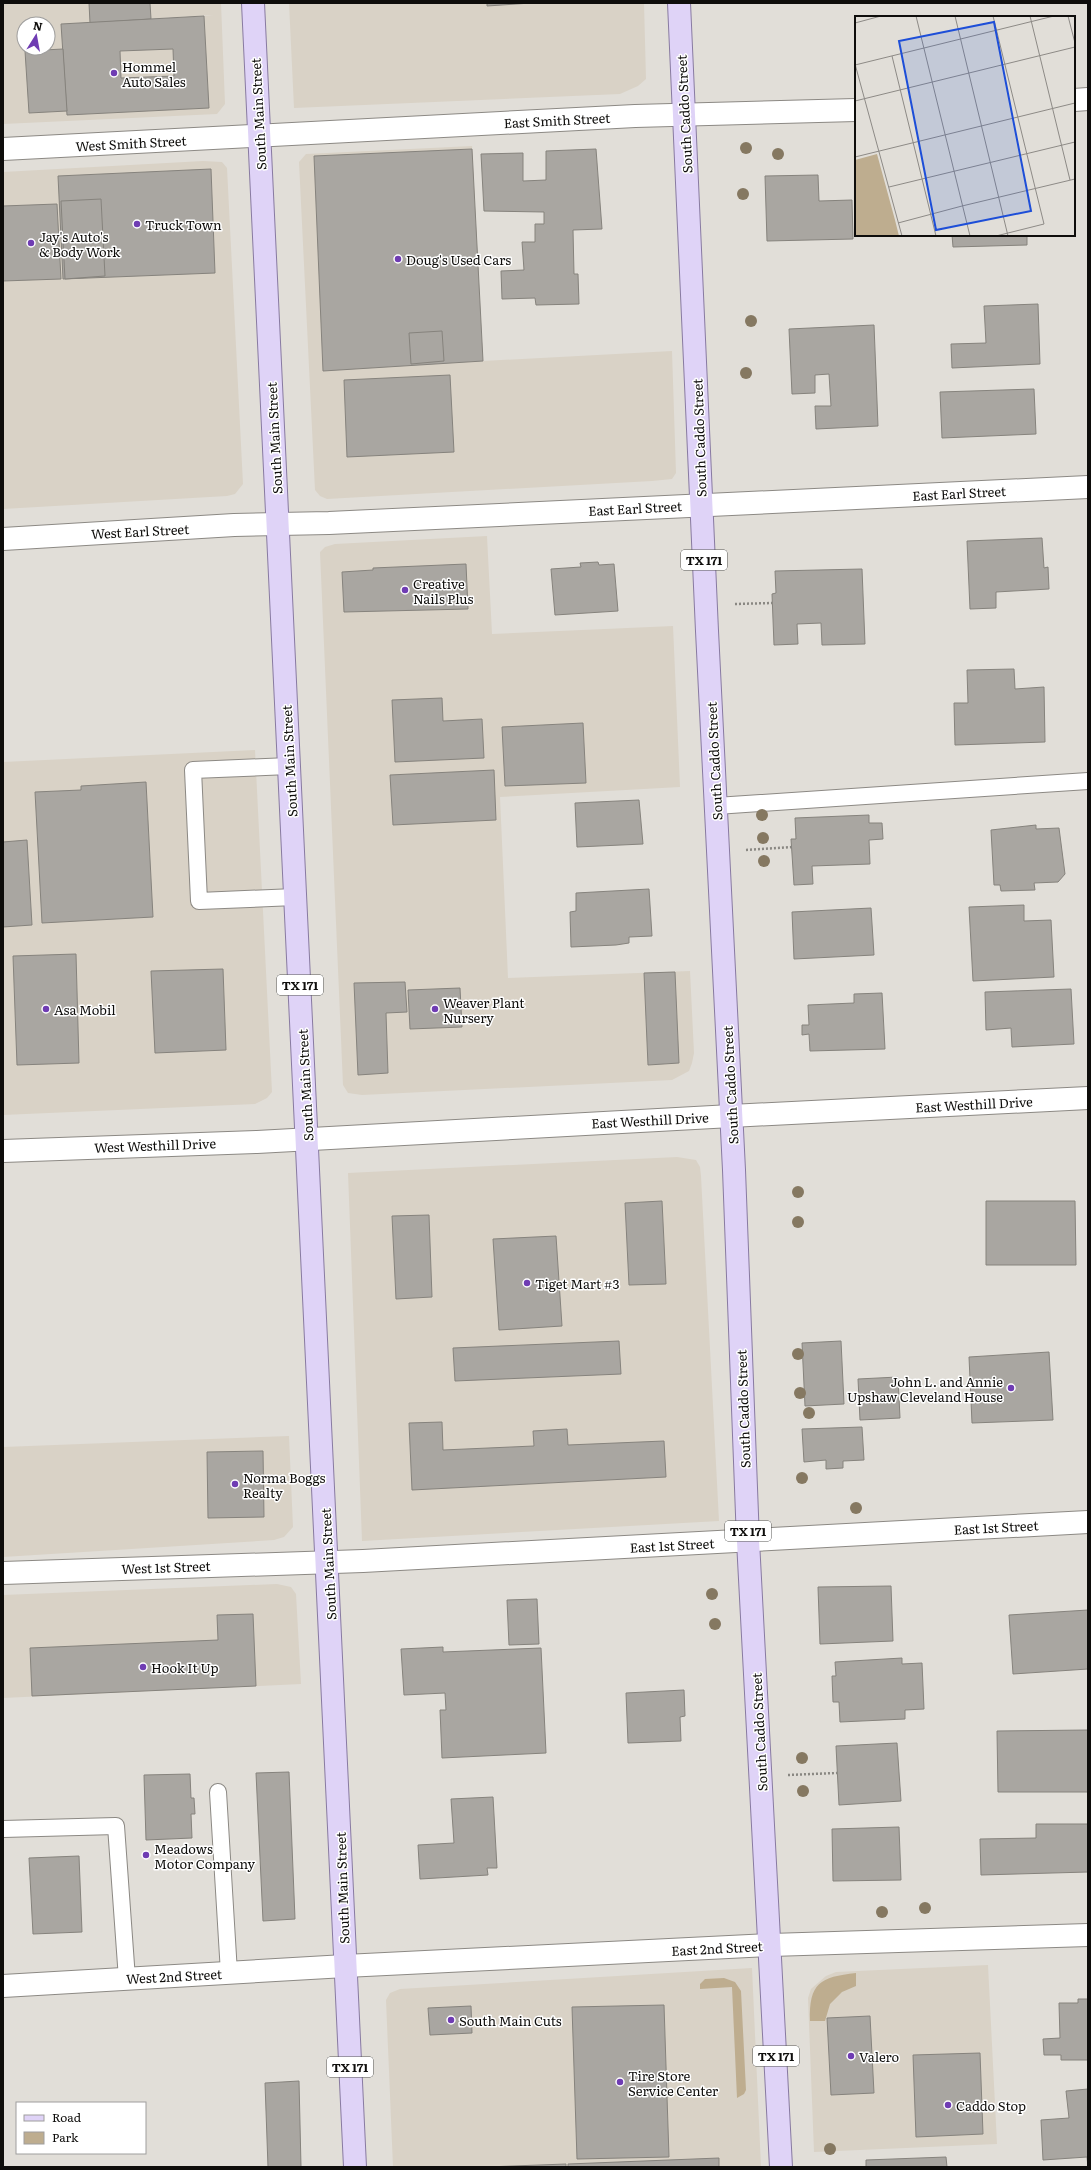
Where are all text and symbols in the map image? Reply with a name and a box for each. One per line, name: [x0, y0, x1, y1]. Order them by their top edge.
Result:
north arrow: [16, 16, 56, 56]
text: N: [32, 16, 44, 34]
inset map: [855, 16, 1075, 236]
street label: South Caddo Street: [671, 54, 697, 174]
place label: Hommel Auto Sales: [122, 57, 186, 91]
street label: South Main Street: [246, 57, 270, 171]
marker: Hommel Auto Sales: [109, 68, 119, 78]
street label: East Smith Street: [503, 108, 612, 132]
street label: West Smith Street: [75, 131, 188, 155]
place label: Truck Town: [145, 215, 222, 234]
marker: Truck Town: [132, 219, 142, 229]
place label: Jay's Auto's & Body Work: [39, 227, 121, 261]
marker: Jay's Auto's & Body Work: [26, 238, 36, 248]
place label: Doug's Used Cars: [406, 250, 511, 269]
marker: Doug's Used Cars: [393, 254, 403, 264]
street label: South Caddo Street: [687, 378, 711, 498]
street label: South Main Street: [262, 381, 286, 495]
street label: East Earl Street: [912, 481, 1007, 505]
street label: East Earl Street: [588, 496, 683, 520]
street label: West Earl Street: [90, 519, 190, 543]
road number: TX 171: [681, 550, 727, 570]
place label: Creative Nails Plus: [413, 574, 474, 608]
marker: Creative Nails Plus: [400, 585, 410, 595]
street label: South Caddo Street: [701, 701, 727, 821]
street label: South Main Street: [277, 704, 301, 818]
road number: TX 171: [277, 975, 323, 995]
place label: Weaver Plant Nursery: [443, 993, 525, 1027]
place label: Asa Mobil: [54, 1000, 116, 1019]
marker: Asa Mobil: [41, 1004, 51, 1014]
marker: Weaver Plant Nursery: [430, 1004, 440, 1014]
street label: South Caddo Street: [717, 1025, 743, 1145]
street label: South Main Street: [293, 1028, 317, 1142]
street label: East Westhill Drive: [915, 1091, 1034, 1117]
street label: East Westhill Drive: [591, 1107, 710, 1133]
street label: West Westhill Drive: [94, 1133, 217, 1157]
place label: Tiget Mart #3: [535, 1274, 620, 1293]
marker: Tiget Mart #3: [522, 1278, 532, 1288]
street label: South Caddo Street: [731, 1349, 755, 1469]
place label: John L. and Annie Upshaw Cleveland House: [847, 1372, 1003, 1406]
marker: John L. and Annie Upshaw Cleveland House: [1006, 1383, 1016, 1393]
place label: Norma Boggs Realty: [243, 1468, 326, 1502]
marker: Norma Boggs Realty: [230, 1479, 240, 1489]
street label: South Main Street: [316, 1507, 340, 1621]
street label: East 1st Street: [953, 1515, 1040, 1539]
road number: TX 171: [725, 1521, 771, 1541]
street label: East 1st Street: [629, 1533, 716, 1557]
street label: West 1st Street: [121, 1556, 212, 1578]
place label: Hook It Up: [151, 1658, 219, 1677]
marker: Hook It Up: [138, 1662, 148, 1672]
street label: South Caddo Street: [746, 1672, 772, 1792]
street label: South Main Street: [331, 1831, 353, 1944]
place label: Meadows Motor Company: [154, 1839, 255, 1873]
marker: Meadows Motor Company: [141, 1850, 151, 1860]
street label: East 2nd Street: [671, 1936, 764, 1960]
street label: West 2nd Street: [126, 1964, 223, 1988]
place label: South Main Cuts: [459, 2011, 562, 2030]
marker: South Main Cuts: [446, 2015, 456, 2025]
road number: TX 171: [753, 2046, 799, 2066]
place label: Valero: [859, 2047, 900, 2066]
marker: Valero: [846, 2051, 856, 2061]
road number: TX 171: [327, 2057, 373, 2077]
place label: Tire Store Service Center: [628, 2066, 719, 2100]
marker: Tire Store Service Center: [615, 2077, 625, 2087]
place label: Caddo Stop: [956, 2096, 1026, 2115]
marker: Caddo Stop: [943, 2100, 953, 2110]
legend: [16, 2102, 146, 2154]
text: Road: [52, 2108, 82, 2126]
text: Park: [52, 2128, 79, 2146]

